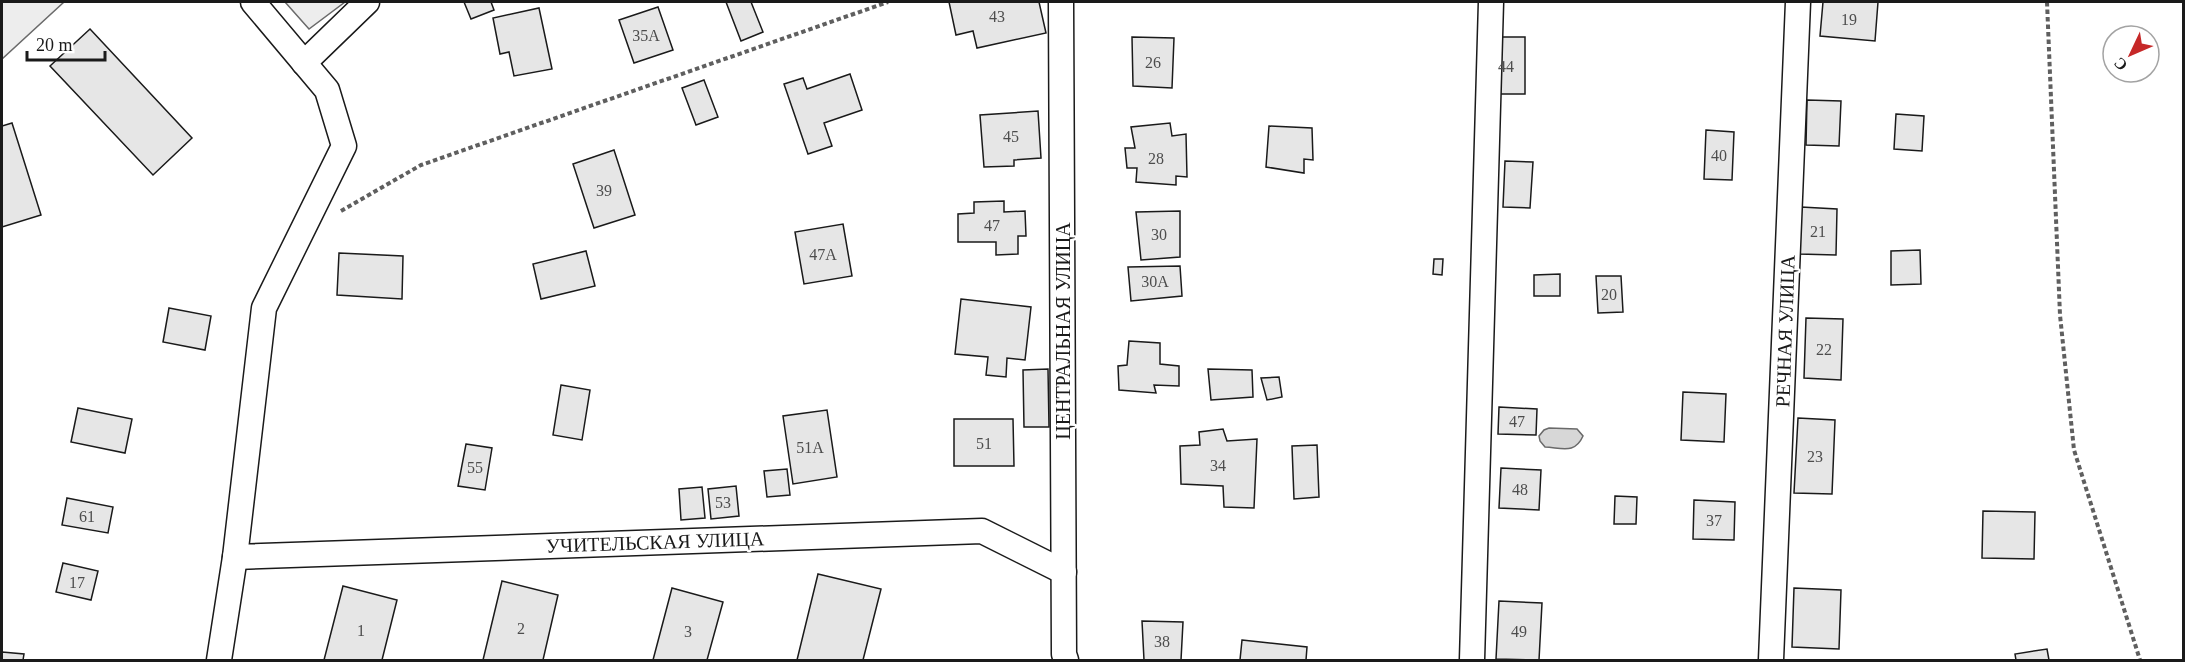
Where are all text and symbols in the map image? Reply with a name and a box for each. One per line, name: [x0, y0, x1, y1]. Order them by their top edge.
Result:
house number: 43: [989, 8, 1005, 25]
house number: 19: [1841, 11, 1857, 28]
scale bar: [27, 24, 105, 62]
north arrow: [2101, 24, 2161, 84]
house number: 35А: [632, 27, 660, 44]
text: 20 m: [36, 35, 73, 55]
house number: 26: [1145, 54, 1161, 71]
text: С: [2110, 54, 2131, 74]
house number: 44: [1498, 58, 1514, 75]
house number: 45: [1003, 128, 1019, 145]
house number: 40: [1711, 147, 1727, 164]
house number: 28: [1148, 150, 1164, 167]
house number: 39: [596, 182, 612, 199]
house number: 47: [984, 217, 1000, 234]
street label: ЦЕНТРАЛЬНАЯ УЛИЦА: [1052, 222, 1075, 440]
house number: 21: [1810, 223, 1826, 240]
house number: 30: [1151, 226, 1167, 243]
house number: 47А: [809, 246, 837, 263]
street label: РЕЧНАЯ УЛИЦА: [1771, 254, 1800, 408]
house number: 30А: [1141, 273, 1169, 290]
house number: 20: [1601, 286, 1617, 303]
house number: 22: [1816, 341, 1832, 358]
house number: 47: [1509, 413, 1525, 430]
house number: 51: [976, 435, 992, 452]
house number: 51А: [796, 439, 824, 456]
house number: 23: [1807, 448, 1823, 465]
house number: 34: [1210, 457, 1226, 474]
house number: 55: [467, 459, 483, 476]
house number: 48: [1512, 481, 1528, 498]
house number: 53: [715, 494, 731, 511]
house number: 61: [79, 508, 95, 525]
house number: 37: [1706, 512, 1722, 529]
street label: УЧИТЕЛЬСКАЯ УЛИЦА: [545, 527, 765, 558]
house number: 17: [69, 574, 85, 591]
house number: 2: [517, 620, 525, 637]
house number: 1: [357, 622, 365, 639]
house number: 3: [684, 623, 692, 640]
house number: 49: [1511, 623, 1527, 640]
house number: 38: [1154, 633, 1170, 650]

